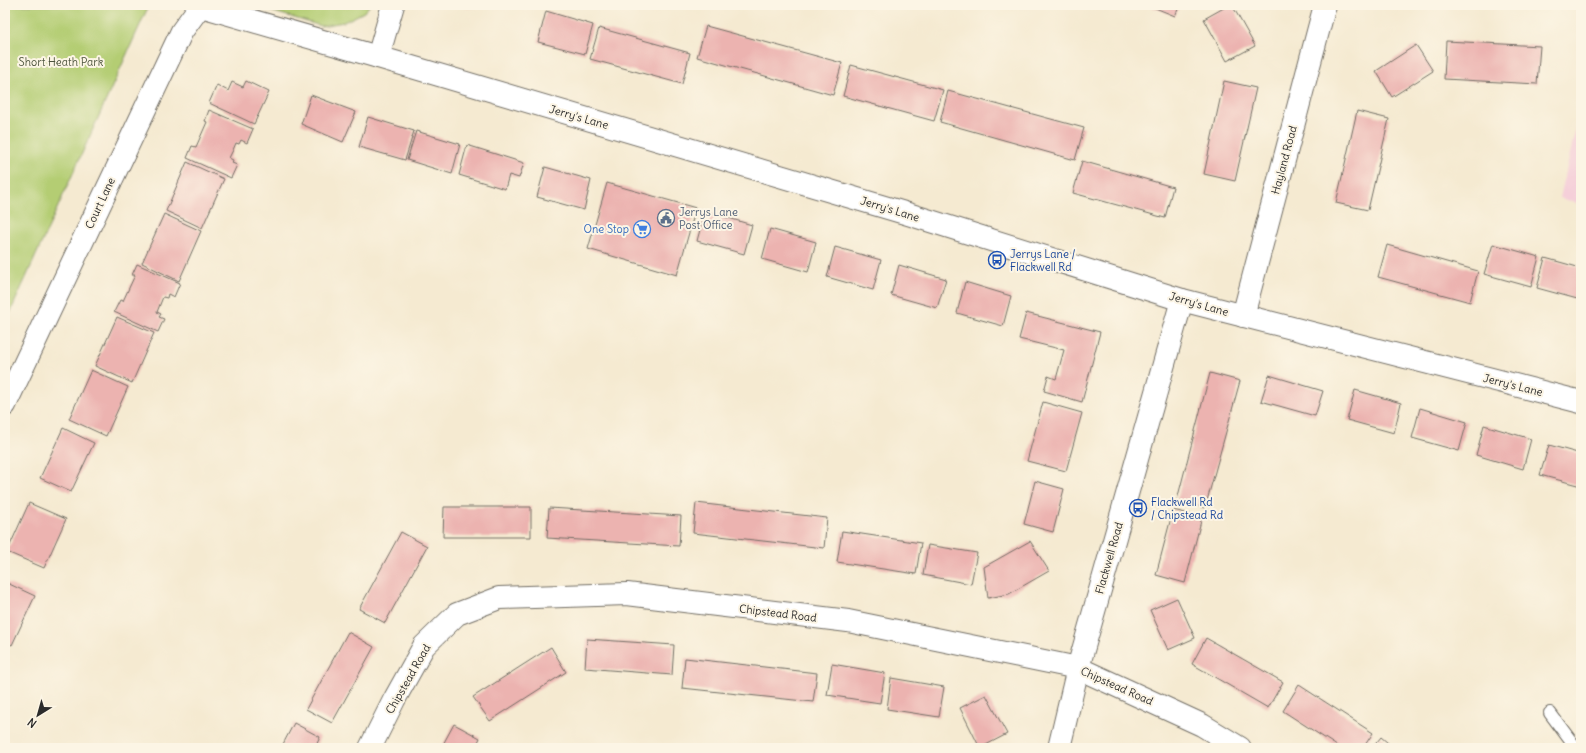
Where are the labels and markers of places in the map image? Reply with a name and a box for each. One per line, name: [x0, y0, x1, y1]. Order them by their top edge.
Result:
place label: Jerrys Lane Post Office: [679, 205, 738, 232]
public building icon: Jerrys Lane Post Office: [656, 208, 676, 228]
supermarket icon: One Stop: [632, 219, 652, 239]
place label: One Stop: [583, 222, 629, 236]
place label: Jerrys Lane / Flackwell Rd: [1010, 247, 1075, 274]
bus stop icon: Jerrys Lane / Flackwell Rd: [987, 250, 1007, 270]
place label: Flackwell Rd / Chipstead Rd: [1151, 495, 1224, 522]
bus stop icon: Flackwell Rd / Chipstead Rd: [1128, 498, 1148, 518]

